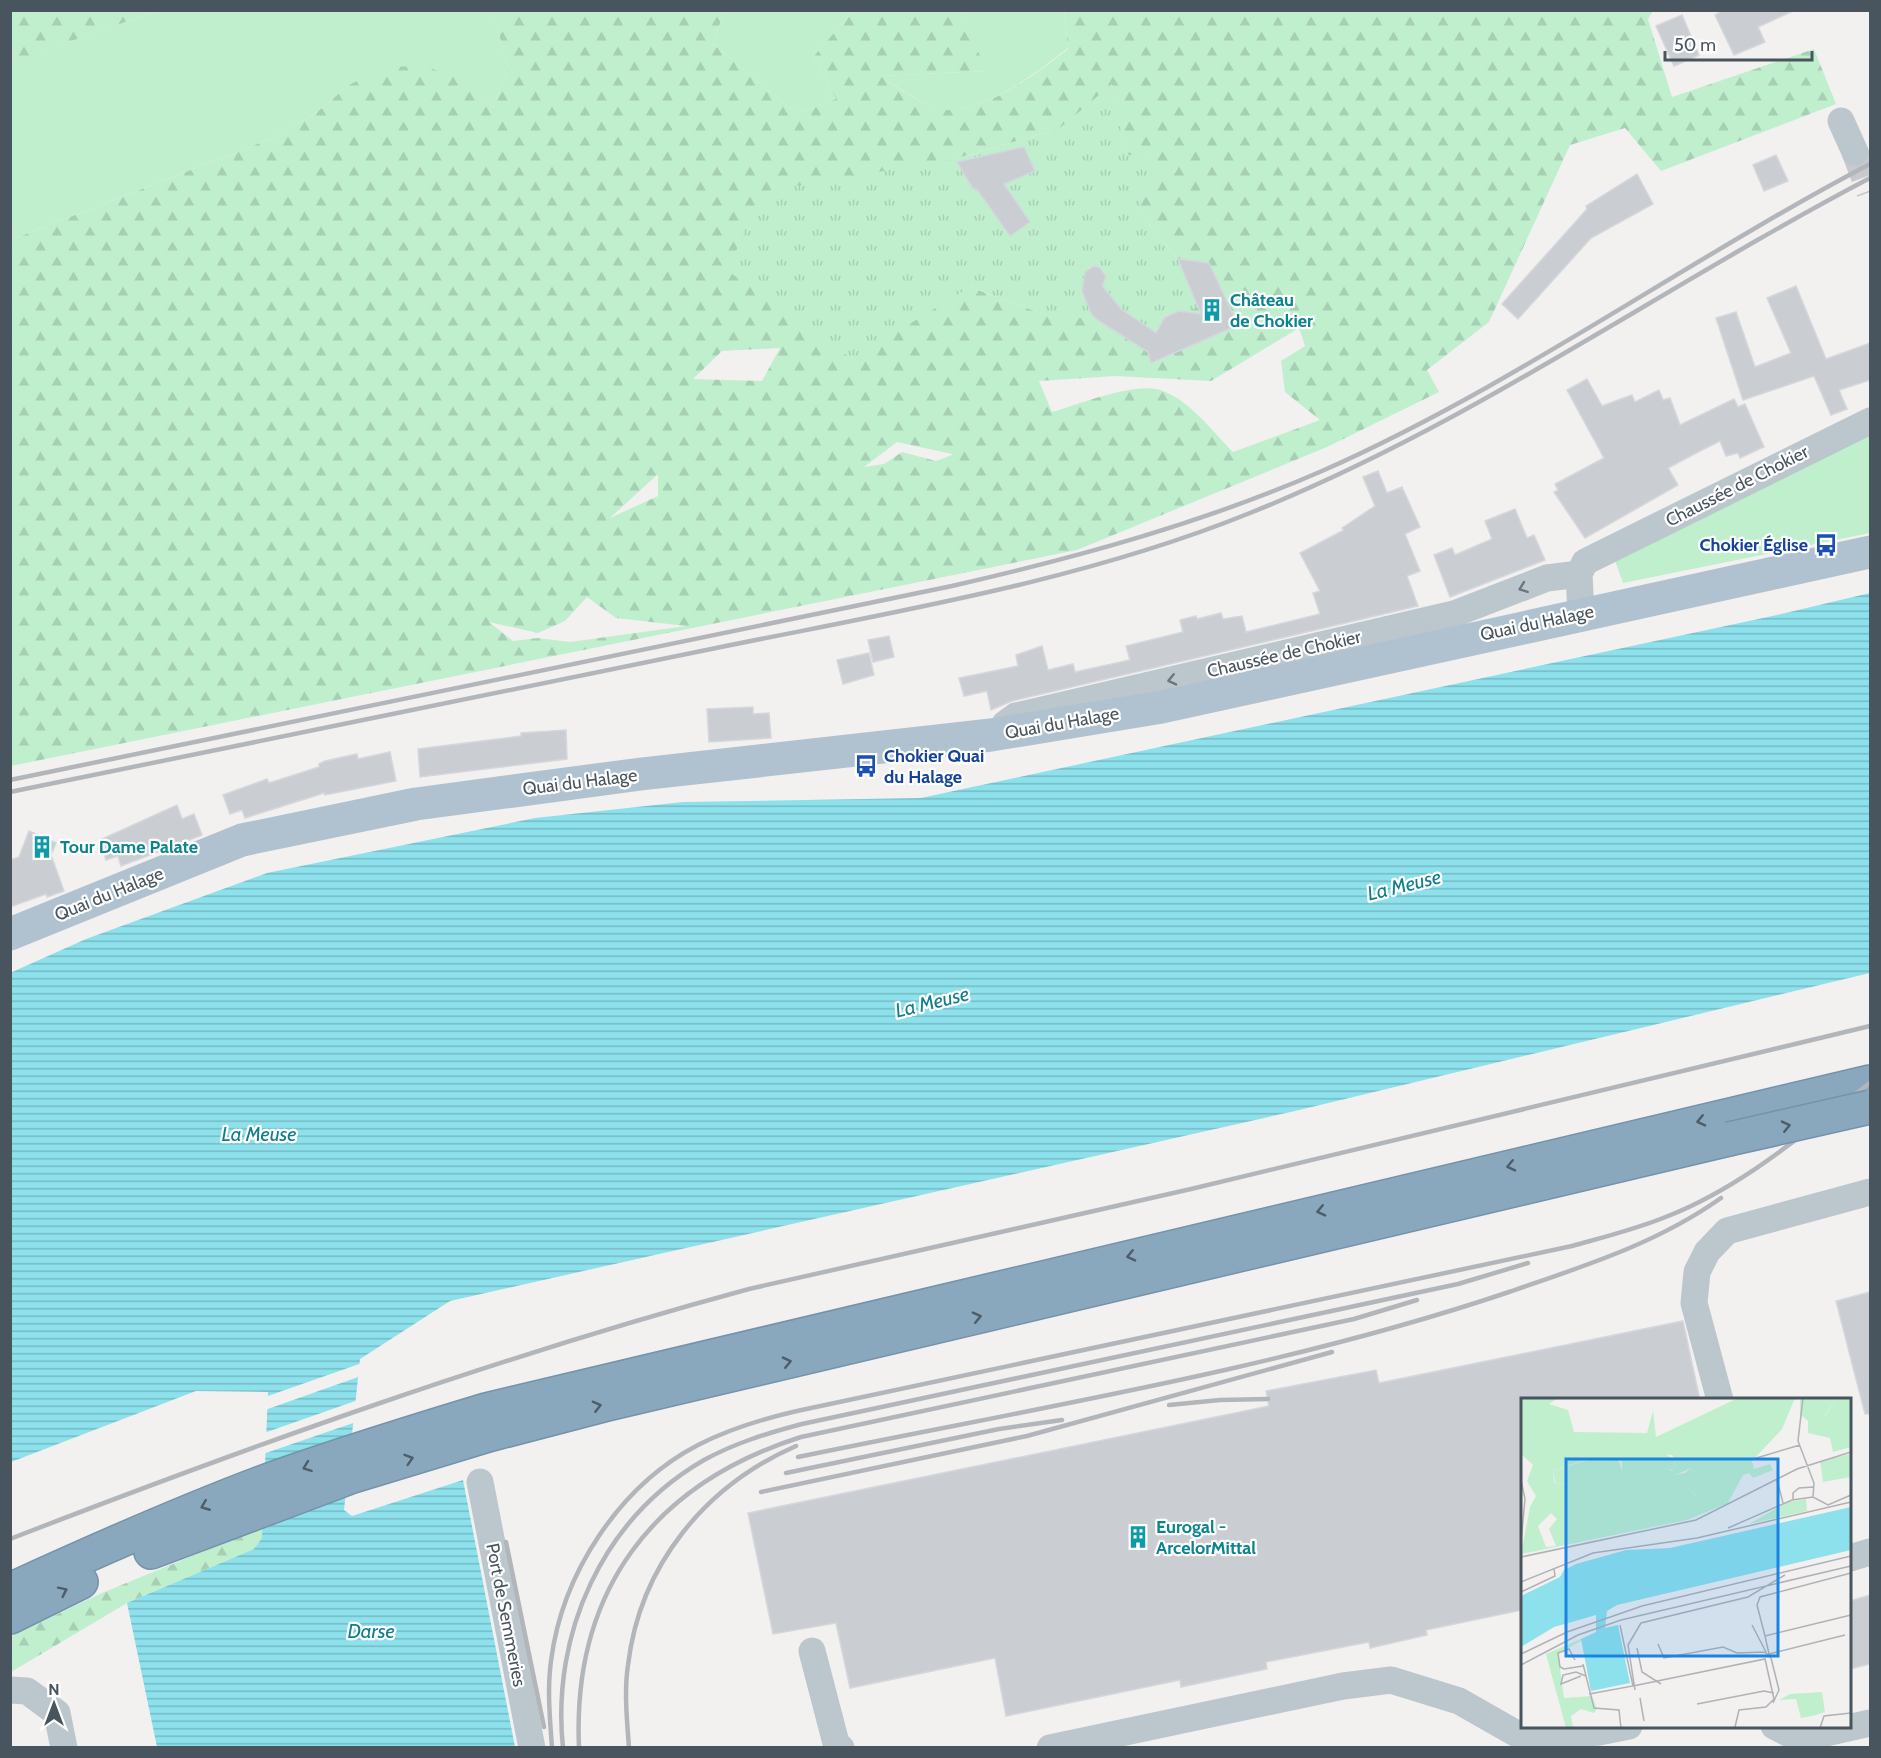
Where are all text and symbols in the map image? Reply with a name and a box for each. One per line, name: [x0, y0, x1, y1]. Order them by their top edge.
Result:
scale bar: [1665, 24, 1812, 62]
text: 50 m: [1674, 34, 1716, 56]
place label: Château de Chokier: [1230, 289, 1313, 332]
building icon: Château de Chokier: [1199, 297, 1225, 323]
street label: Chaussée de Chokier: [1662, 440, 1812, 531]
bus stop icon: Chokier Église: [1813, 532, 1839, 558]
place label: Chokier Église: [1700, 534, 1808, 556]
one-way arrow: [1518, 580, 1528, 593]
street label: Quai du Halage: [1478, 600, 1596, 646]
street label: Chaussée de Chokier: [1205, 626, 1363, 682]
one-way arrow: [1167, 672, 1177, 685]
street label: Quai du Halage: [1003, 702, 1121, 744]
place label: Chokier Quai du Halage: [884, 745, 984, 788]
bus stop icon: Chokier Quai du Halage: [853, 753, 879, 779]
street label: Quai du Halage: [521, 764, 639, 800]
building icon: Tour Dame Palate: [29, 834, 55, 860]
place label: Tour Dame Palate: [60, 836, 198, 858]
street label: Quai du Halage: [51, 862, 167, 926]
water label: La Meuse: [1365, 864, 1443, 906]
water label: La Meuse: [893, 981, 971, 1023]
one-way arrow: [1696, 1114, 1706, 1127]
one-way arrow: [1781, 1121, 1791, 1134]
water label: La Meuse: [222, 1122, 297, 1146]
one-way arrow: [1506, 1159, 1516, 1172]
one-way arrow: [1316, 1203, 1326, 1216]
one-way arrow: [1127, 1248, 1137, 1261]
one-way arrow: [972, 1312, 982, 1325]
one-way arrow: [782, 1356, 792, 1369]
inset map: [1521, 1398, 1851, 1728]
one-way arrow: [592, 1401, 602, 1414]
one-way arrow: [403, 1454, 414, 1466]
one-way arrow: [303, 1459, 313, 1472]
one-way arrow: [200, 1499, 211, 1511]
place label: Eurogal - ArcelorMittal: [1156, 1516, 1256, 1559]
building icon: Eurogal - ArcelorMittal: [1125, 1524, 1151, 1550]
street label: Port de Semmeries: [481, 1541, 531, 1689]
one-way arrow: [57, 1586, 68, 1598]
water label: Darse: [347, 1619, 395, 1643]
north arrow: [24, 1674, 84, 1734]
text: N: [48, 1680, 60, 1699]

